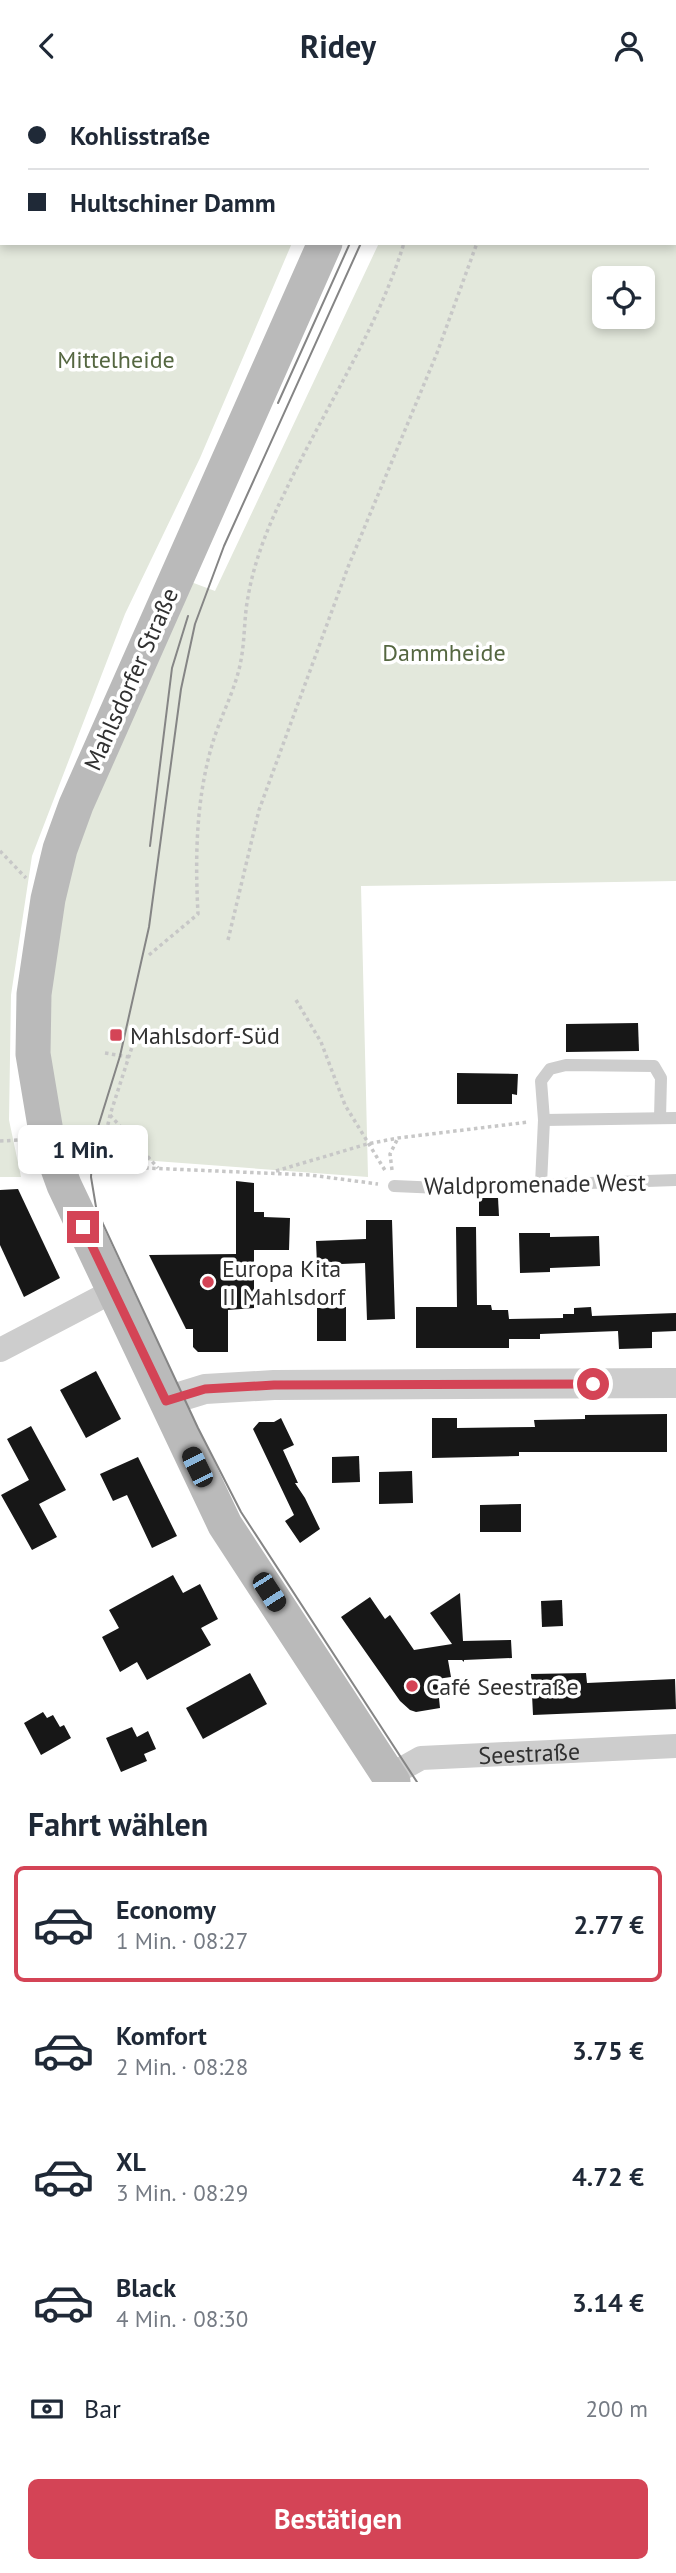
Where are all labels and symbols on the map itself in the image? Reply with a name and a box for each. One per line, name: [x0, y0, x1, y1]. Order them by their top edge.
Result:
park label: Mittelheide: [57, 344, 175, 375]
street label: Mahlsdorfer Straße: [77, 583, 185, 775]
park label: Dammheide: [382, 637, 506, 668]
place label: Mahlsdorf-Süd: [130, 1020, 280, 1051]
marker: Mahlsdorf-Süd: [108, 1027, 124, 1043]
callout: 1 Min.: [18, 1125, 148, 1175]
street label: Waldpromenade West: [424, 1167, 646, 1201]
route end: [67, 1211, 99, 1243]
place label: Europa Kita II Mahlsdorf: [222, 1253, 346, 1312]
marker: Europa Kita II Mahlsdorf: [200, 1274, 216, 1290]
route start: [577, 1368, 609, 1400]
car: [179, 1444, 216, 1490]
car: [249, 1569, 290, 1615]
place label: Café Seestraße: [426, 1671, 579, 1702]
marker: Café Seestraße: [404, 1678, 420, 1694]
street label: Seestraße: [478, 1735, 581, 1771]

